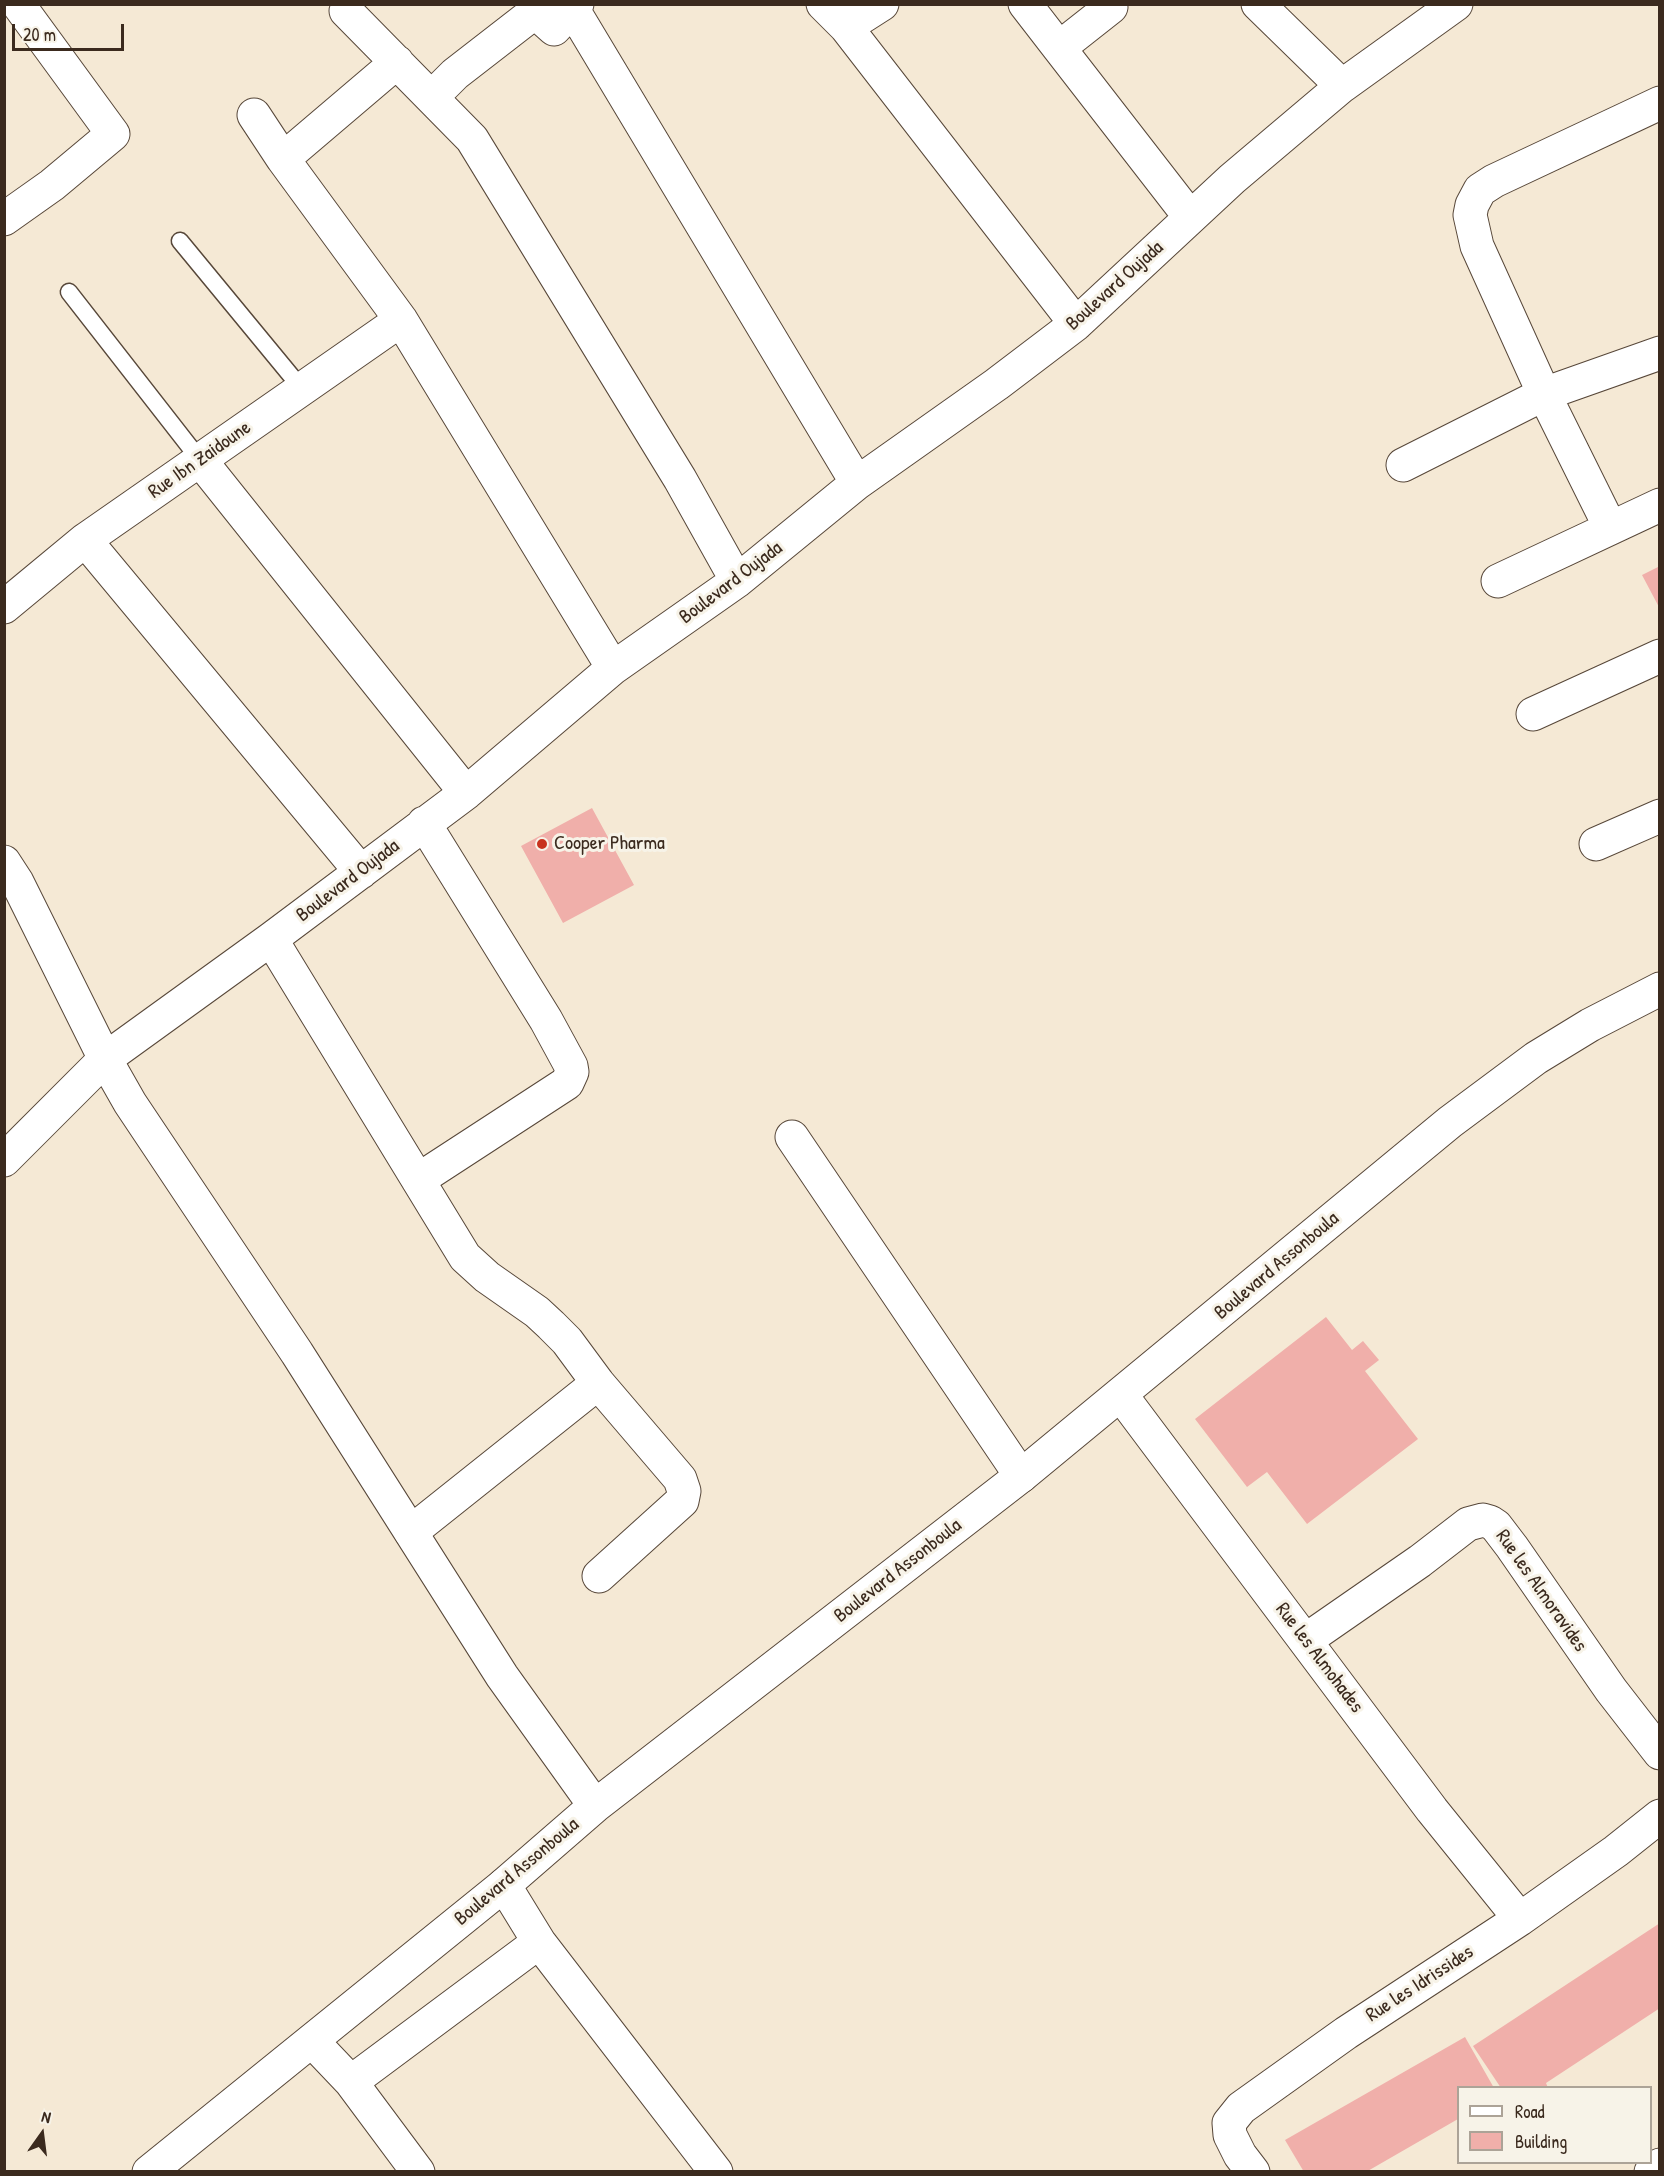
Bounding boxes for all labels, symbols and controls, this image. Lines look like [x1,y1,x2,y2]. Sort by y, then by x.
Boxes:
scale bar [15,12,128,50]
text: 20 m [23,22,56,47]
street label: Boulevard Oujada [1061,236,1169,336]
street label: Rue Ibn Zaidoune [144,416,256,504]
street label: Boulevard Oujada [675,536,787,630]
place label: Cooper Pharma [554,832,665,856]
street label: Boulevard Oujada [292,834,404,928]
marker: Cooper Pharma [535,837,549,851]
street label: Boulevard Assonboula [1210,1207,1344,1325]
street label: Boulevard Assonboula [829,1514,967,1628]
street label: Rue les Almoravides [1490,1525,1592,1657]
street label: Rue les Almohades [1270,1598,1368,1718]
street label: Boulevard Assonboula [450,1813,584,1931]
street label: Rue les Idrissides [1362,1940,1478,2028]
legend [1457,2086,1652,2164]
text: Road [1515,2099,1545,2124]
north arrow [12,2104,72,2164]
text: N [40,2105,53,2128]
text: Building [1515,2129,1567,2154]

